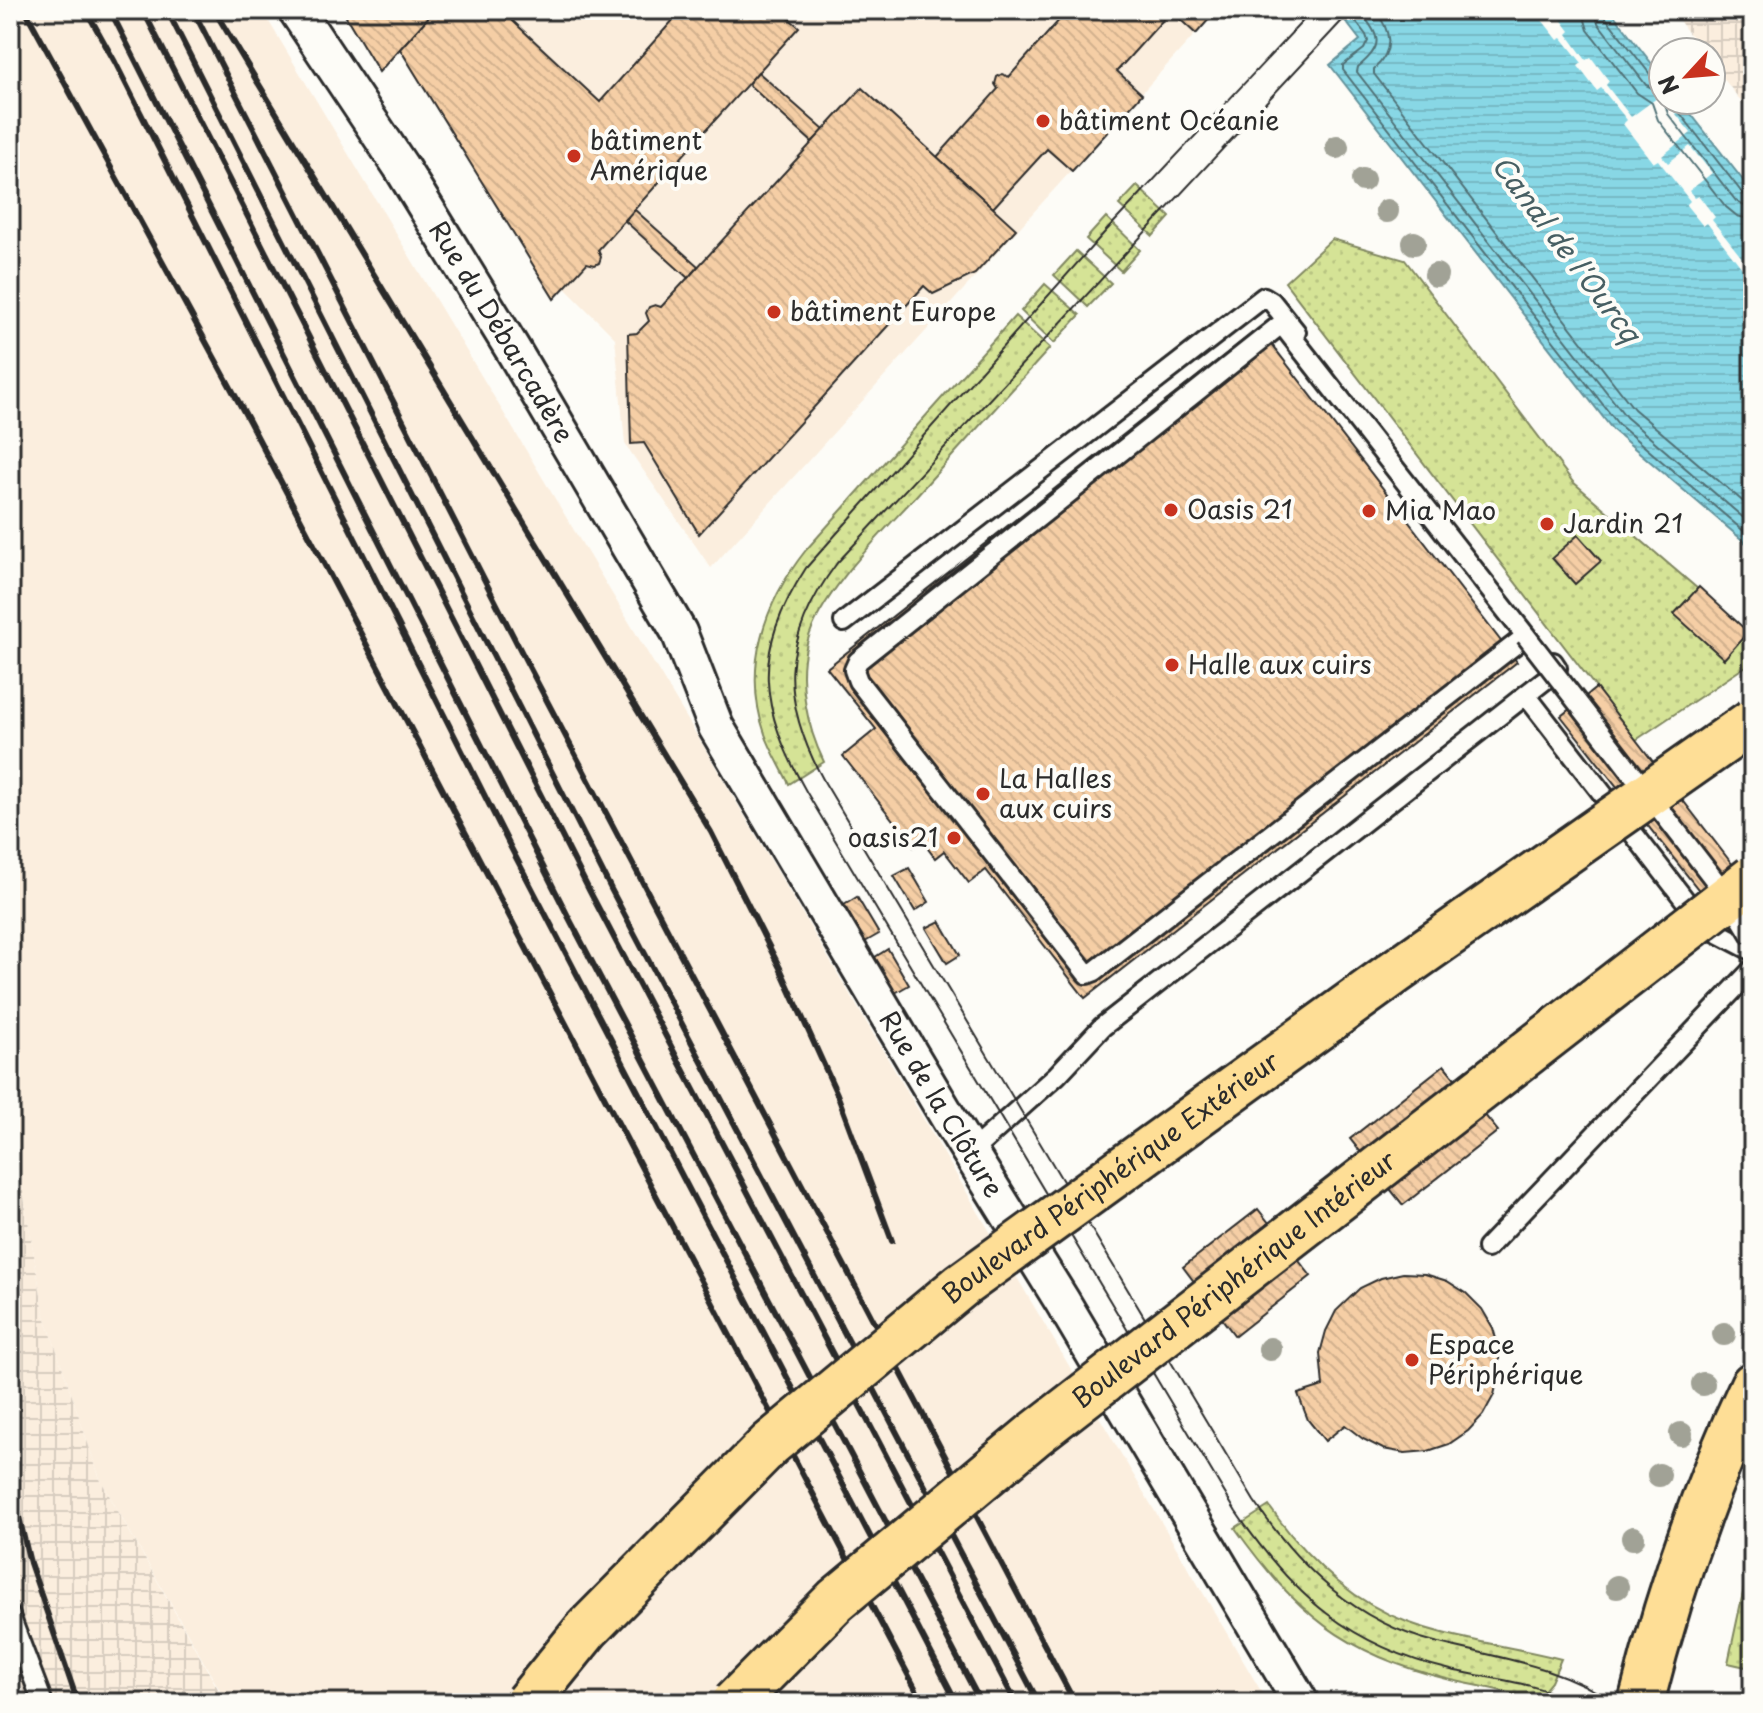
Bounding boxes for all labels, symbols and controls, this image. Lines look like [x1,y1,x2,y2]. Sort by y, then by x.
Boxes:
north arrow [1647,36,1727,116]
text: N [1649,70,1686,100]
place label: bâtiment Océanie [1059,100,1279,139]
marker: bâtiment Océanie [1034,112,1052,130]
place label: bâtiment Amérique [590,120,708,189]
water label: Canal de l'Ourcq [1482,145,1654,353]
marker: bâtiment Amérique [565,147,583,165]
street label: Rue du Débarcadère [420,213,584,450]
place label: bâtiment Europe [790,291,996,330]
marker: bâtiment Europe [765,303,783,321]
place label: Oasis 21 [1187,489,1293,528]
place label: Mia Mao [1385,490,1496,529]
marker: Oasis 21 [1162,501,1180,519]
marker: Mia Mao [1360,502,1378,520]
place label: Jardin 21 [1563,503,1683,542]
marker: Jardin 21 [1538,515,1556,533]
place label: Halle aux cuirs [1188,644,1372,683]
marker: Halle aux cuirs [1163,656,1181,674]
place label: La Halles aux cuirs [999,758,1112,827]
marker: La Halles aux cuirs [974,785,992,803]
place label: oasis21 [848,817,938,856]
marker: oasis21 [945,829,963,847]
street label: Rue de la Clôture [871,1003,1014,1204]
street label: Boulevard Périphérique Extérieur [932,1041,1287,1312]
street label: Boulevard Périphérique Intérieur [1063,1140,1404,1417]
place label: Espace Périphérique [1428,1324,1583,1393]
marker: Espace Périphérique [1403,1351,1421,1369]

